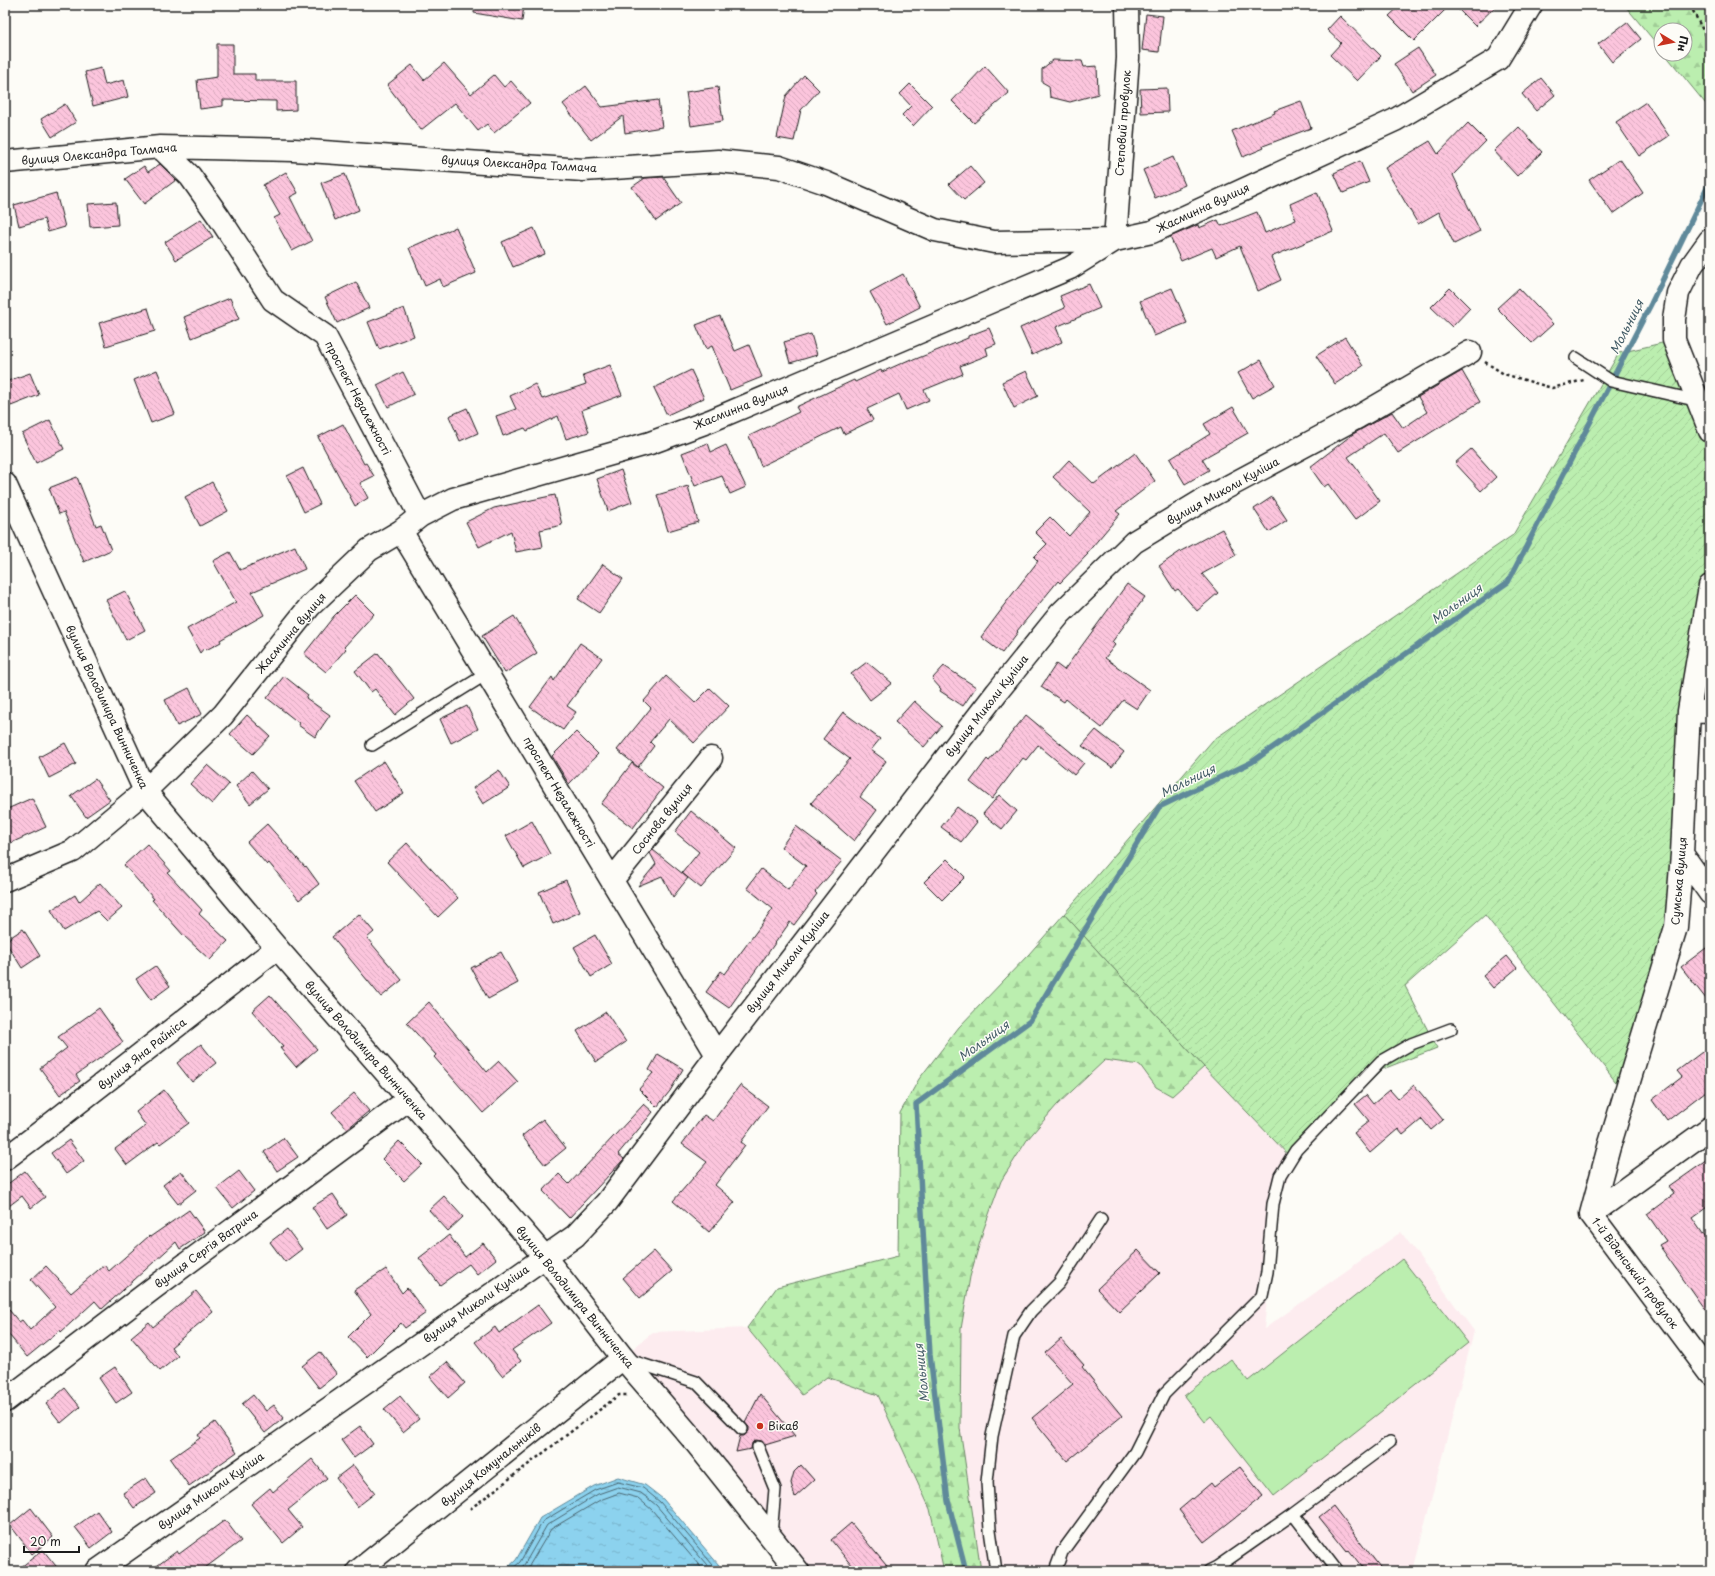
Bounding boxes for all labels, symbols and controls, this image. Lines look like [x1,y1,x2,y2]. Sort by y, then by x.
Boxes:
north arrow [1653,22,1693,62]
text: Пн [1674,34,1693,53]
street label: Степовий провулок [1110,69,1135,176]
street label: вулиця Олександра Толмача [21,138,177,169]
street label: вулиця Олександра Толмача [441,151,597,176]
street label: Жасминна вулиця [1153,178,1252,237]
water label: Мольниця [1605,295,1648,357]
street label: проспект Незалежності [321,338,396,458]
street label: Жасминна вулиця [690,380,791,434]
street label: вулиця Миколи Куліша [1163,452,1282,529]
water label: Мольниця [1427,578,1487,627]
street label: Жасминна вулиця [251,588,330,678]
street label: вулиця Володимира Винниченка [62,622,153,792]
street label: вулиця Миколи Куліша [941,651,1032,761]
street label: проспект Незалежності [519,733,599,851]
water label: Мольниця [1157,758,1219,801]
street label: Соснова вулиця [627,779,696,858]
street label: Сумська вулиця [1666,836,1691,926]
street label: вулиця Миколи Куліша [742,907,833,1017]
street label: вулиця Володимира Винниченка [301,977,432,1123]
street label: вулиця Яна Райніса [94,1014,190,1094]
water label: Мольниця [954,1015,1014,1065]
street label: вулиця Сергія Ватрича [150,1205,261,1292]
street label: 1-й Віденський провулок [1588,1213,1683,1332]
street label: вулиця Володимира Винниченка [512,1222,638,1372]
street label: вулиця Миколи Куліша [419,1260,532,1347]
water label: Мольниця [909,1341,933,1403]
place label: Вікав [768,1417,798,1434]
street label: вулиця Комунальників [437,1419,544,1510]
marker: Вікав [755,1421,765,1431]
street label: вулиця Миколи Куліша [154,1447,267,1534]
scale bar [24,1528,79,1554]
text: 20 m [30,1532,61,1550]

